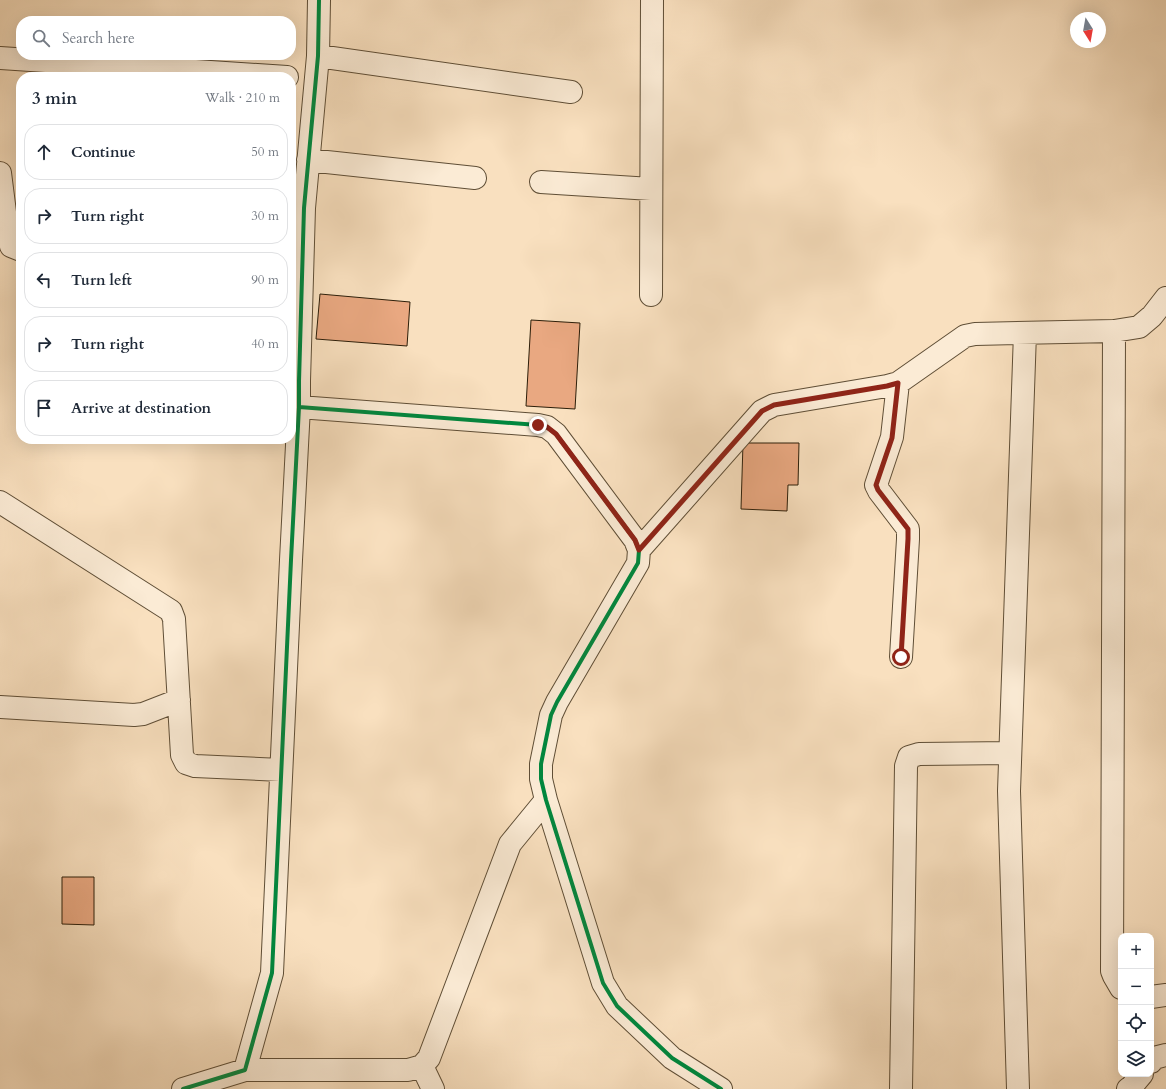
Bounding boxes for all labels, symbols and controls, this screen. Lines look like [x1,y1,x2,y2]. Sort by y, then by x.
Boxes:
north arrow [1070,12,1106,48]
search box [16,16,296,60]
icon: search [30,27,52,49]
text: Search here [62,28,135,48]
text: 3 min [32,87,77,110]
text: Walk · 210 m [205,89,280,107]
icon: ahead [33,141,55,163]
text: Continue [71,142,136,162]
text: 50 m [251,143,279,161]
icon: right [33,205,55,227]
text: Turn right [71,206,144,226]
text: 30 m [251,207,279,225]
icon: left [33,269,55,291]
text: Turn left [71,270,132,290]
text: 90 m [251,271,279,289]
icon: right [33,333,55,355]
text: Turn right [71,334,144,354]
text: 40 m [251,335,279,353]
icon: arrive [33,397,55,419]
text: Arrive at destination [71,398,211,418]
route end [529,416,547,434]
route start [892,648,910,666]
map controls [1118,933,1154,1077]
button: + [1118,933,1154,969]
button: − [1118,969,1154,1005]
button: locate [1118,1005,1154,1041]
button: layers [1118,1041,1154,1077]

